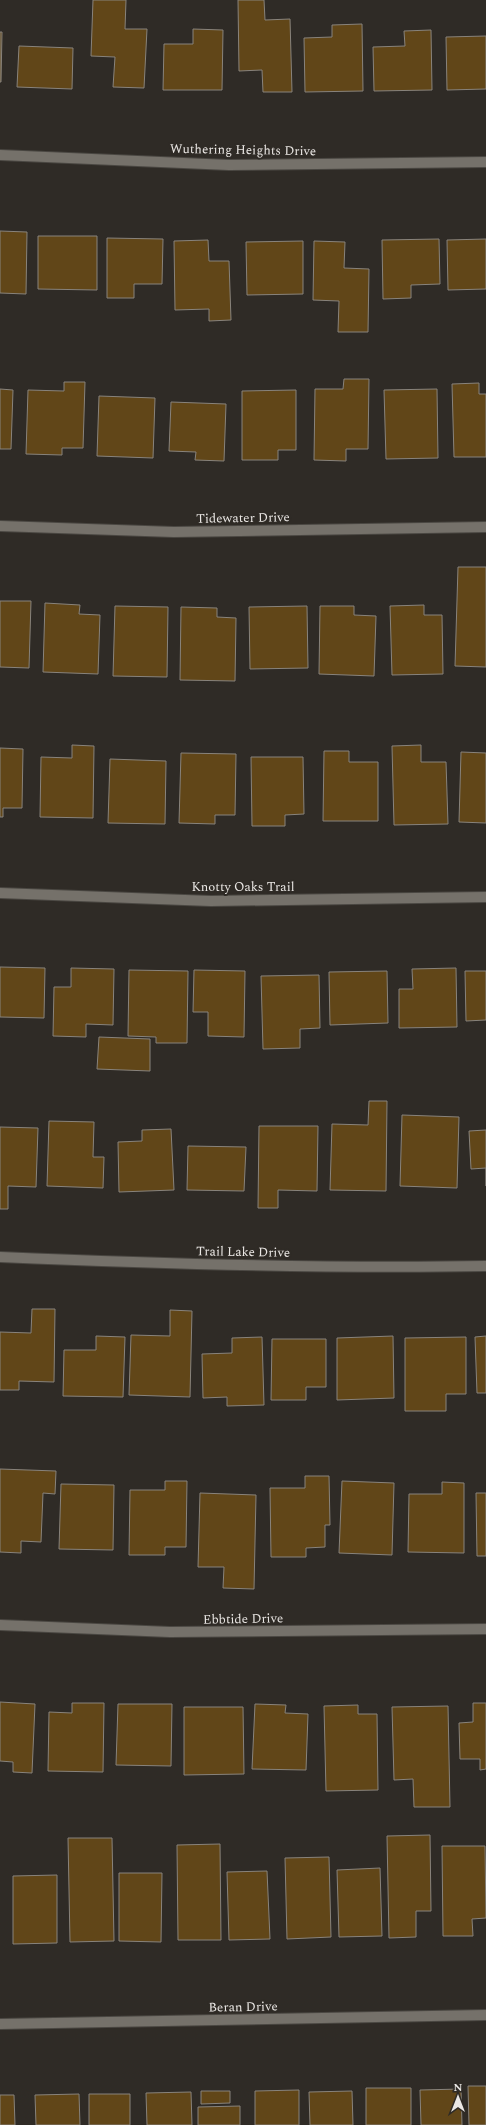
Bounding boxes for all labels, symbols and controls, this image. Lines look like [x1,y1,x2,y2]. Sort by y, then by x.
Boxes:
street label: Wuthering Heights Drive [170,139,316,161]
street label: Tidewater Drive [196,507,290,529]
street label: Knotty Oaks Trail [191,877,295,897]
street label: Trail Lake Drive [196,1241,290,1263]
street label: Ebbtide Drive [203,1608,283,1630]
street label: Beran Drive [208,1996,278,2018]
north arrow [438,2077,478,2117]
text: N [454,2079,463,2096]

